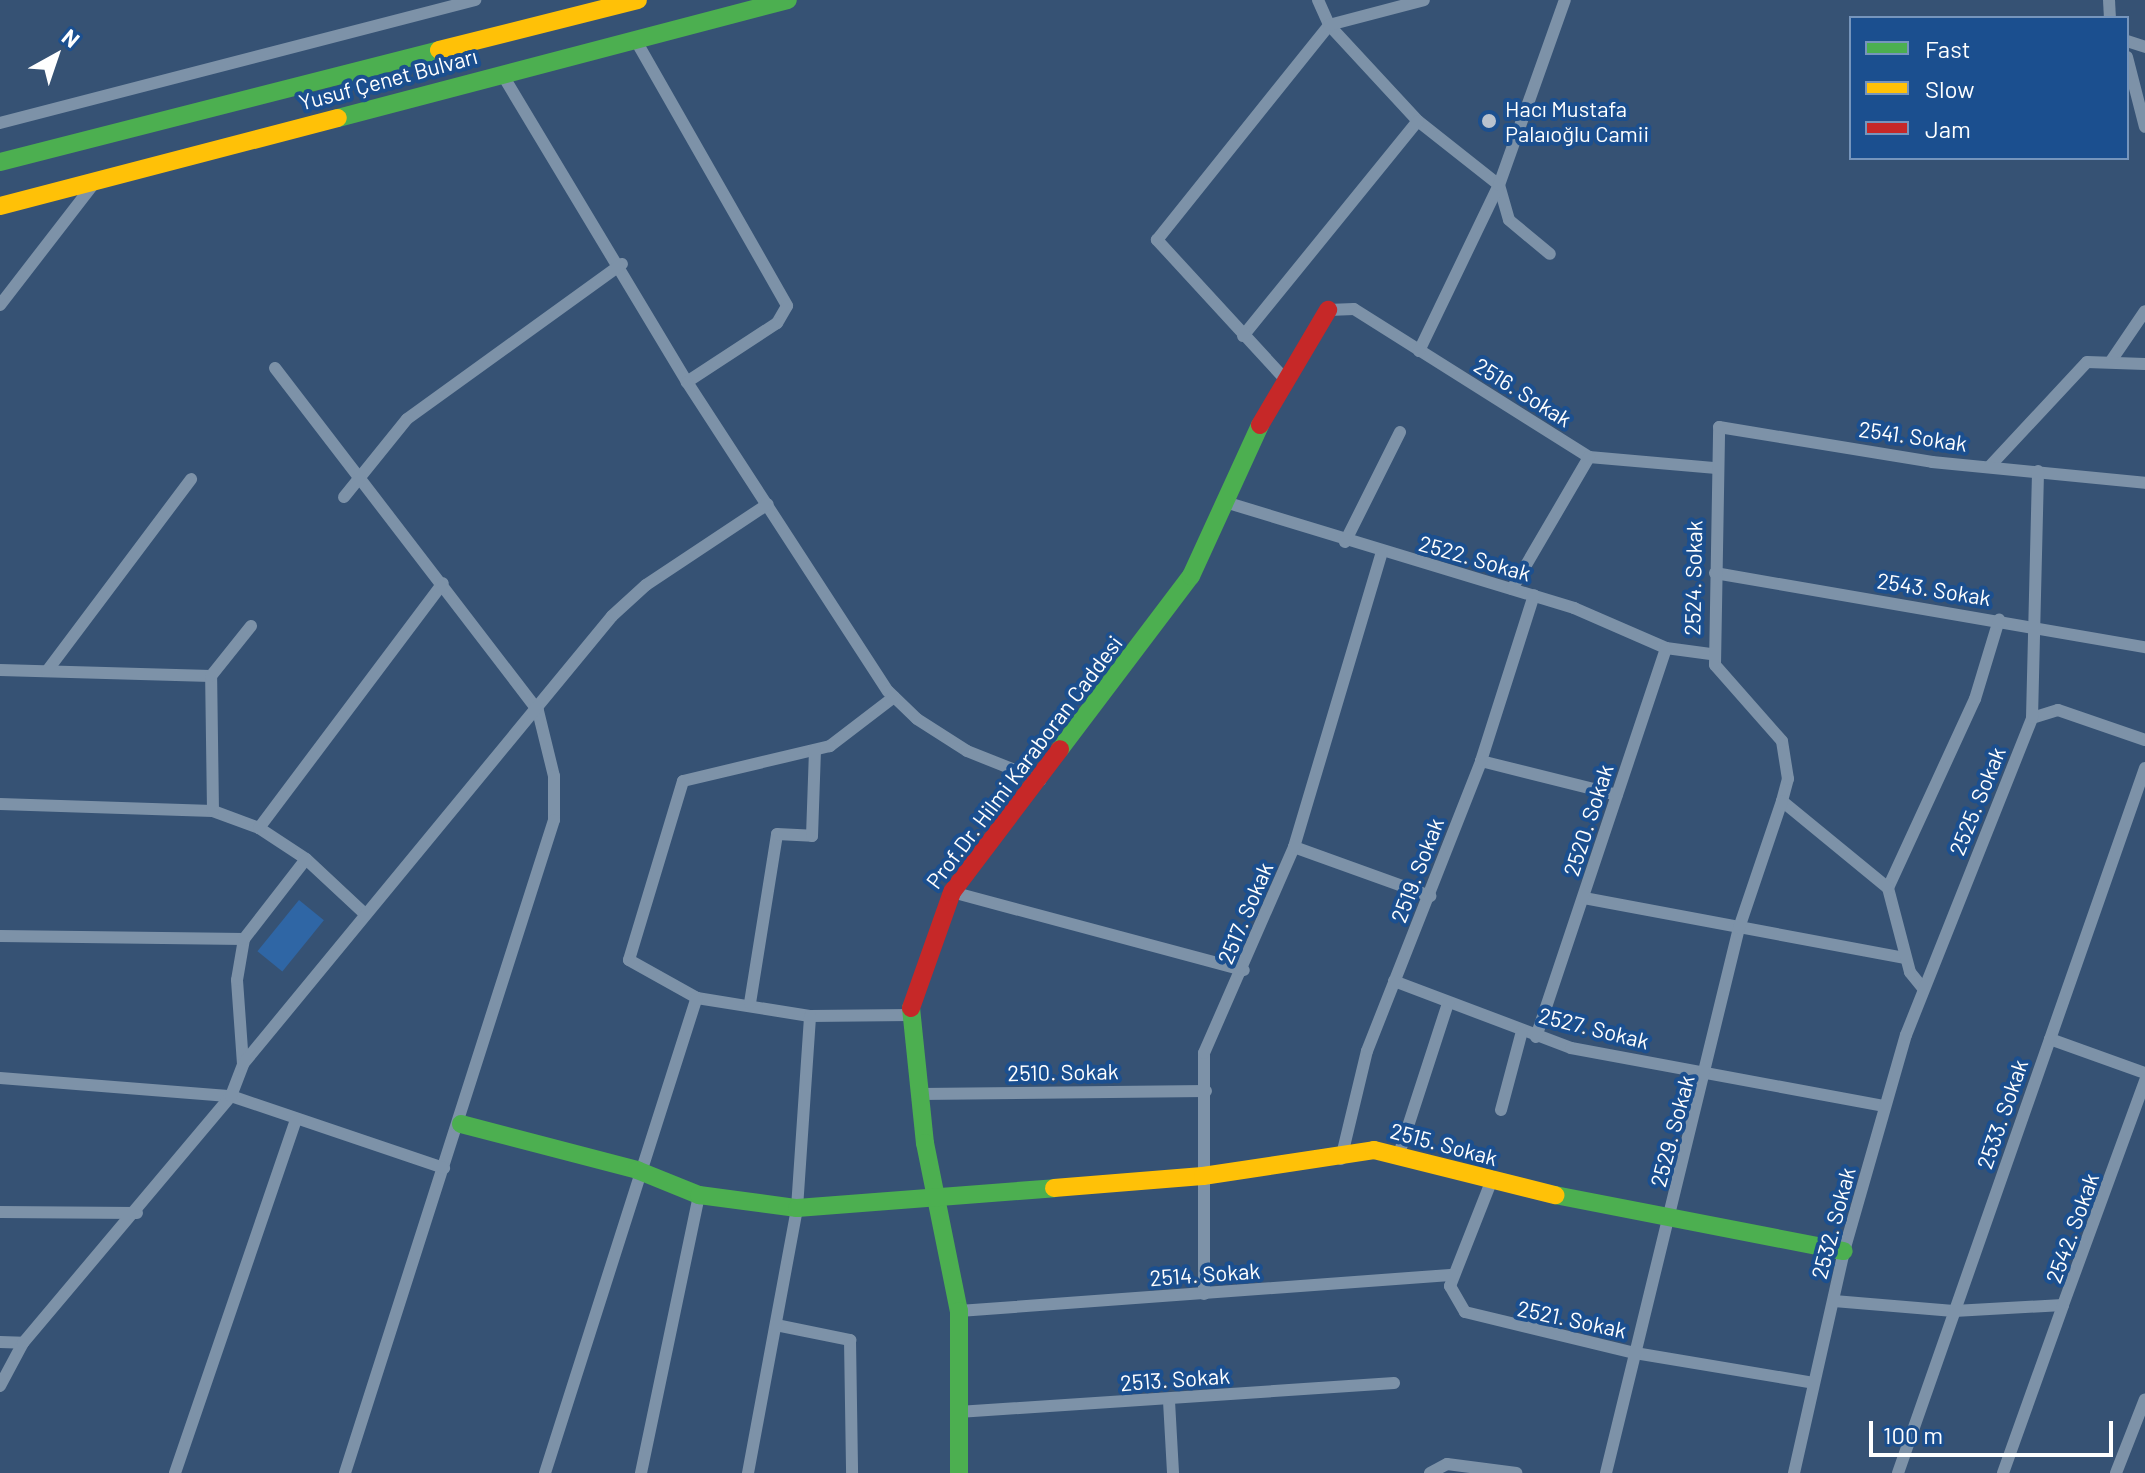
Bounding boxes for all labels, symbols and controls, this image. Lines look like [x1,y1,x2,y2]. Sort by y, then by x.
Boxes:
north arrow [16,16,96,96]
legend [1849,16,2129,160]
text: N [57,23,85,52]
text: Fast [1925,34,1970,63]
street label: Yusuf Çenet Bulvarı [296,43,480,115]
text: Slow [1925,74,1974,103]
place label: Hacı Mustafa Palaıoğlu Camii [1505,95,1649,146]
marker: Hacı Mustafa Palaıoğlu Camii [1480,112,1498,130]
text: Jam [1925,114,1971,143]
street label: 2516. Sokak [1469,352,1577,432]
street label: 2541. Sokak [1857,415,1969,457]
street label: 2524. Sokak [1679,520,1707,636]
street label: 2522. Sokak [1416,529,1534,587]
street label: 2543. Sokak [1875,567,1993,611]
street label: Prof.Dr. Hilmi Karaboran Caddesi [920,630,1128,894]
street label: 2525. Sokak [1943,743,2011,859]
street label: 2520. Sokak [1558,761,1618,879]
street label: 2519. Sokak [1385,814,1449,926]
street label: 2517. Sokak [1212,858,1278,968]
street label: 2527. Sokak [1536,1002,1652,1054]
street label: 2533. Sokak [1971,1056,2033,1172]
street label: 2510. Sokak [1007,1058,1119,1086]
street label: 2529. Sokak [1644,1072,1700,1190]
street label: 2515. Sokak [1387,1117,1501,1171]
street label: 2532. Sokak [1805,1164,1861,1282]
street label: 2542. Sokak [2040,1169,2104,1287]
street label: 2514. Sokak [1149,1257,1261,1291]
street label: 2521. Sokak [1515,1295,1629,1343]
street label: 2513. Sokak [1119,1362,1231,1396]
scale bar [1873,1405,2117,1455]
text: 100 m [1883,1420,1943,1449]

